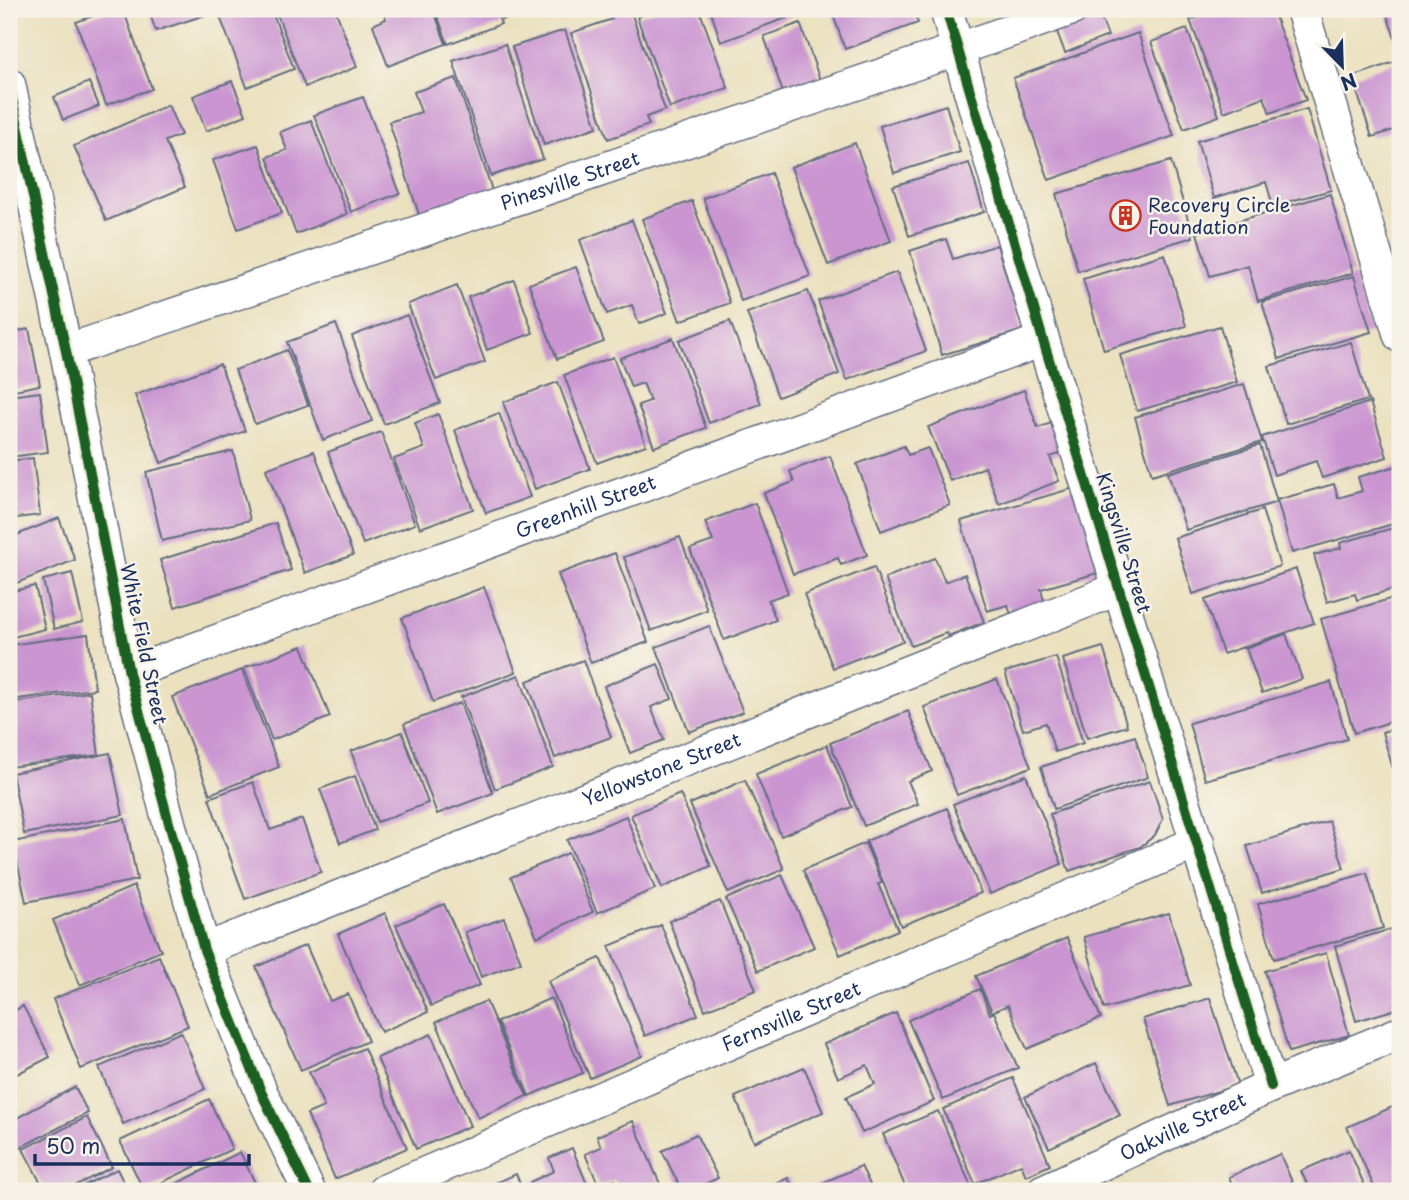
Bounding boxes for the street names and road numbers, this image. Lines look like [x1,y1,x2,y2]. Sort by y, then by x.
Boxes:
street label: Pinesville Street [497,143,643,216]
street label: Greenhill Street [511,467,660,544]
street label: Kingsville Street [1090,469,1160,617]
street label: White Field Street [114,561,176,727]
street label: Yellowstone Street [578,724,745,812]
street label: Fernsville Street [717,973,865,1058]
street label: Oakville Street [1115,1084,1250,1167]

